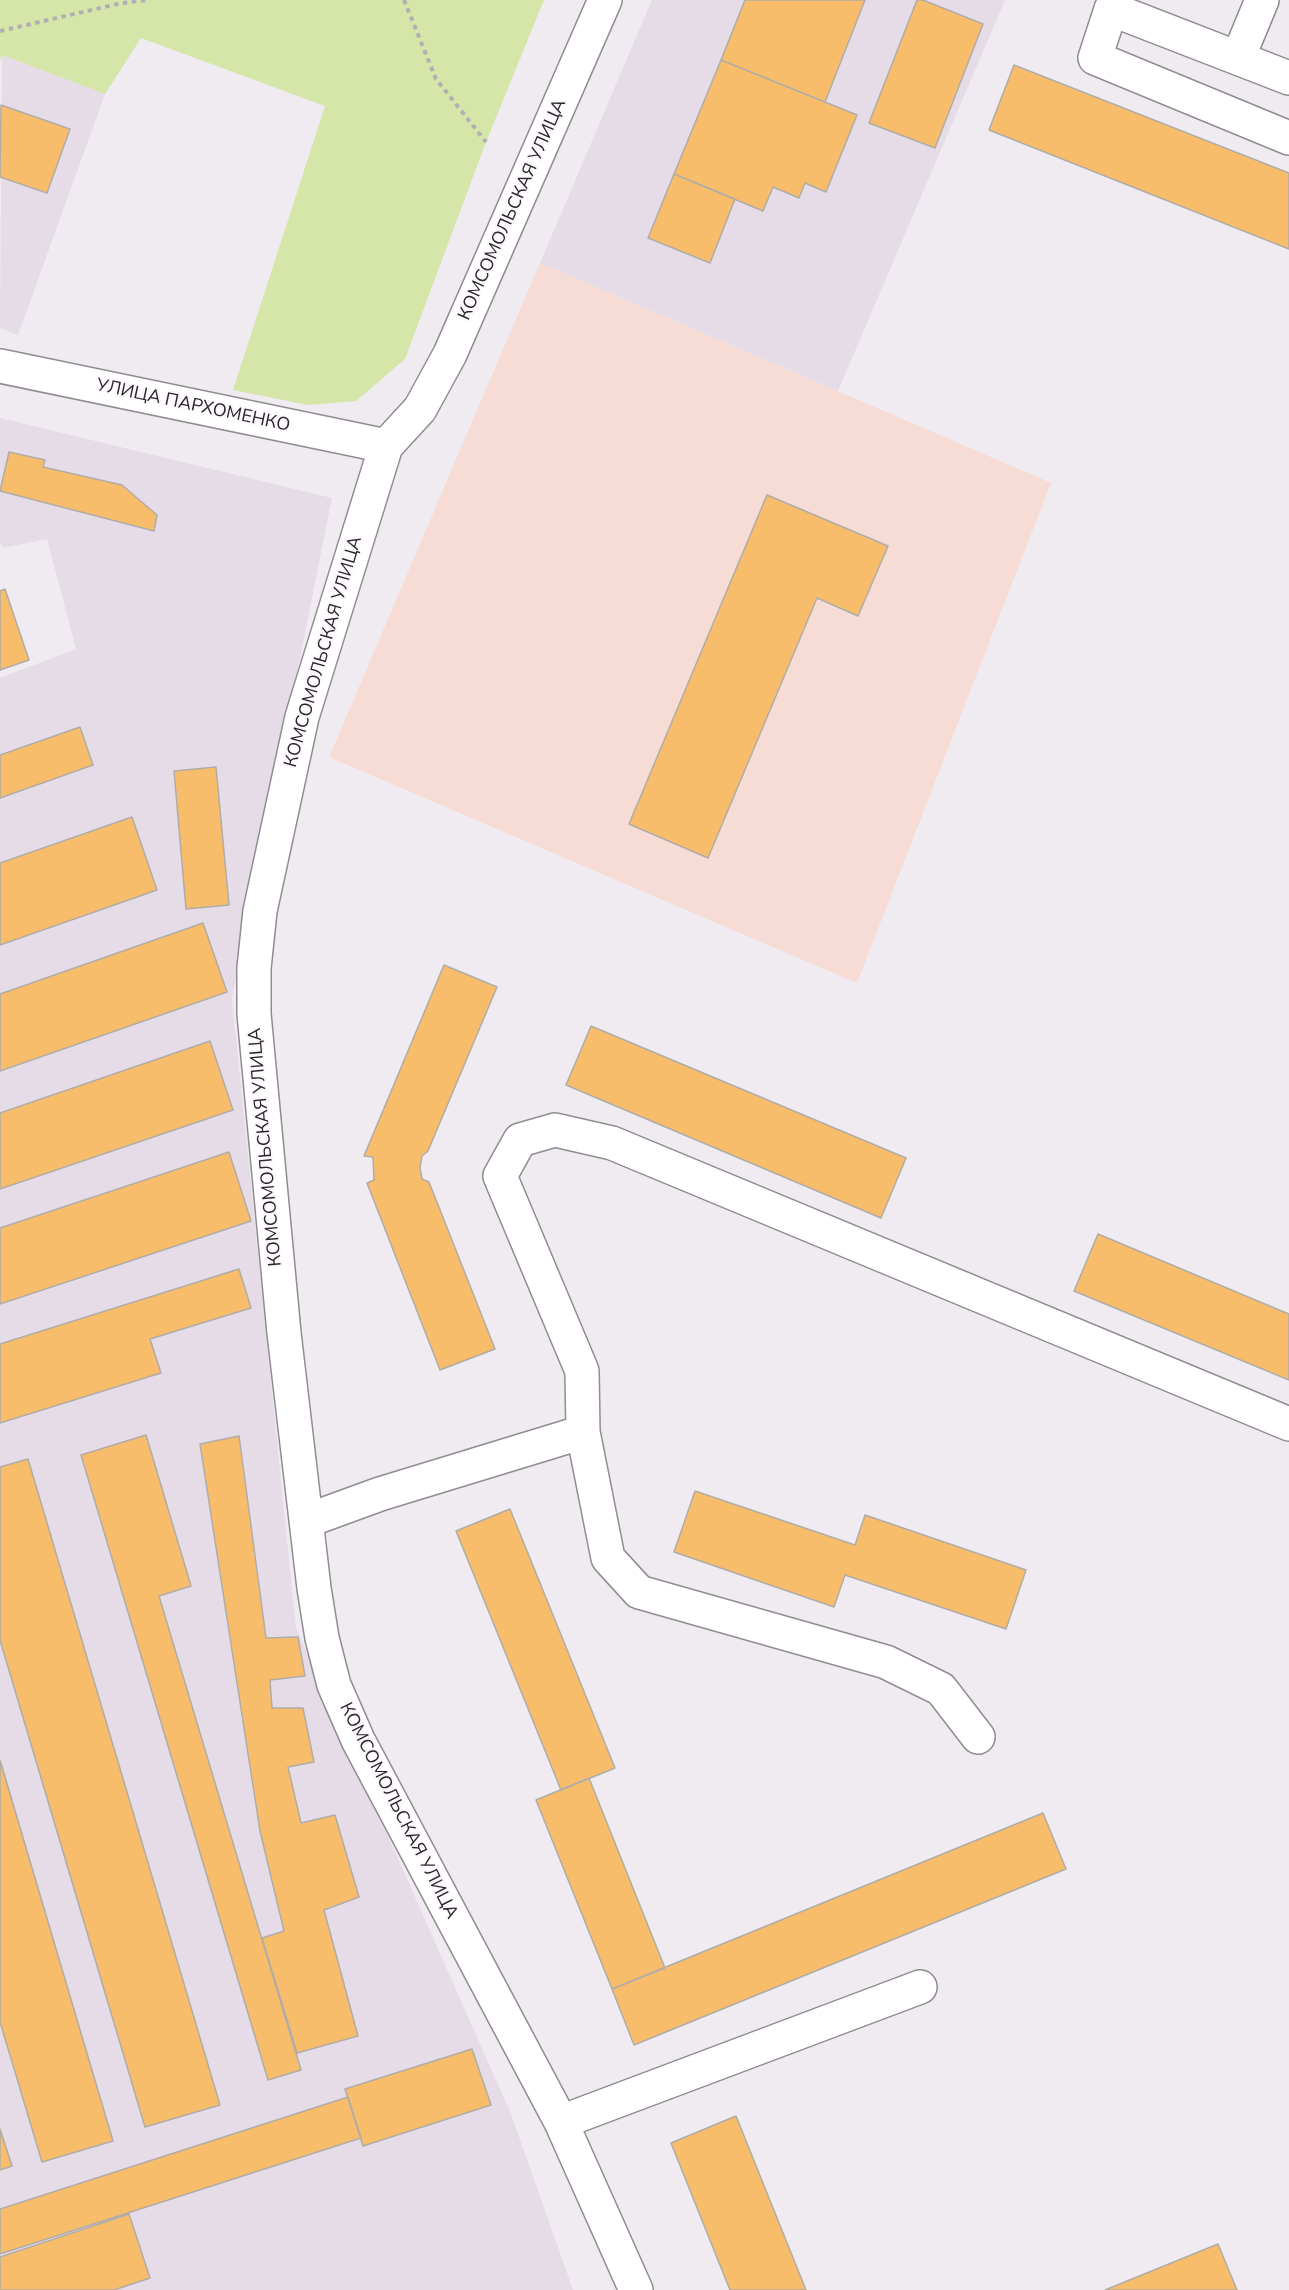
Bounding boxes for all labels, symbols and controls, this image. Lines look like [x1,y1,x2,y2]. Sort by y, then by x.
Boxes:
street label: КОМСОМОЛЬСКАЯ УЛИЦА [454,96,572,324]
street label: УЛИЦА ПАРХОМЕНКО [94,375,292,437]
street label: КОМСОМОЛЬСКАЯ УЛИЦА [281,534,367,770]
street label: КОМСОМОЛЬСКАЯ УЛИЦА [245,1027,287,1267]
street label: КОМСОМОЛЬСКАЯ УЛИЦА [334,1699,462,1923]

